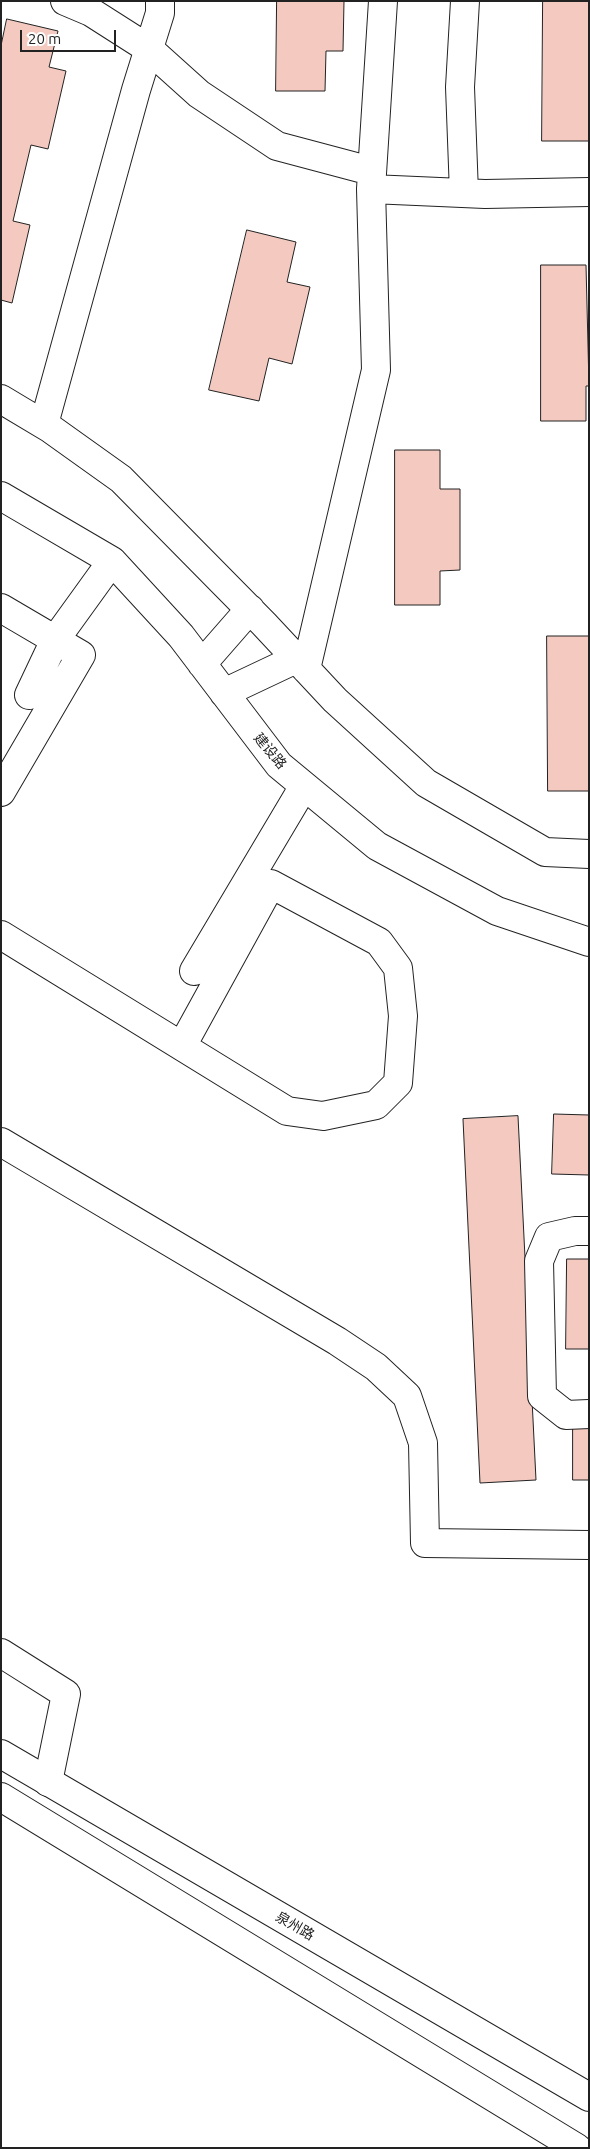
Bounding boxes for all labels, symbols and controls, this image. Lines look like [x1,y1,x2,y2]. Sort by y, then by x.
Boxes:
scale bar [22,20,119,52]
text: 20 m [28,30,61,47]
street label: 建设路 [250,730,290,772]
street label: 泉州路 [273,1908,317,1944]

